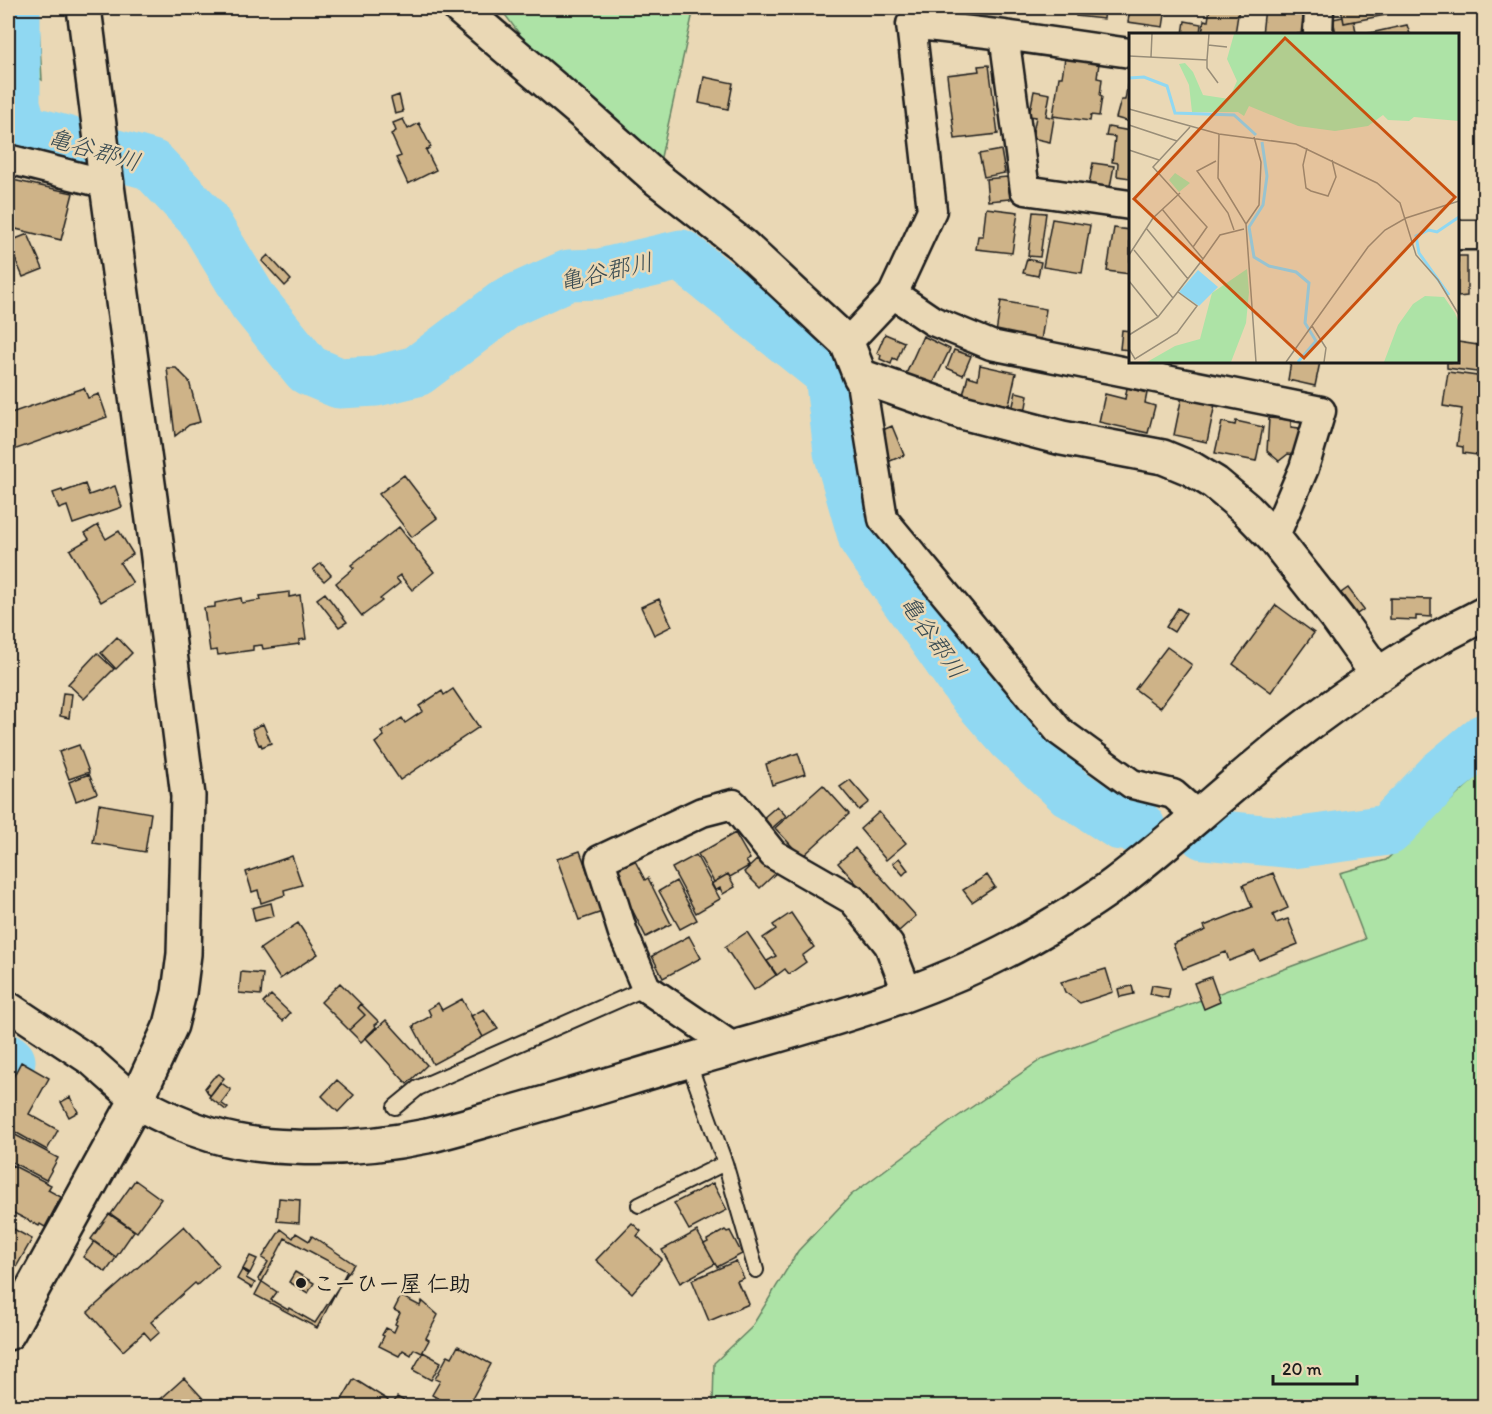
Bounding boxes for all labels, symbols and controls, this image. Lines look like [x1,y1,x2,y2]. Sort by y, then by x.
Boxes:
inset map [1129,33,1459,363]
water label: 亀谷郡川 [44,122,144,177]
water label: 亀谷郡川 [556,247,656,296]
water label: 亀谷郡川 [894,589,973,684]
place label: こーひー屋 仁助 [313,1270,471,1297]
marker: こーひー屋 仁助 [294,1276,308,1290]
scale bar [1273,1348,1357,1386]
text: 20 m [1282,1358,1322,1380]

